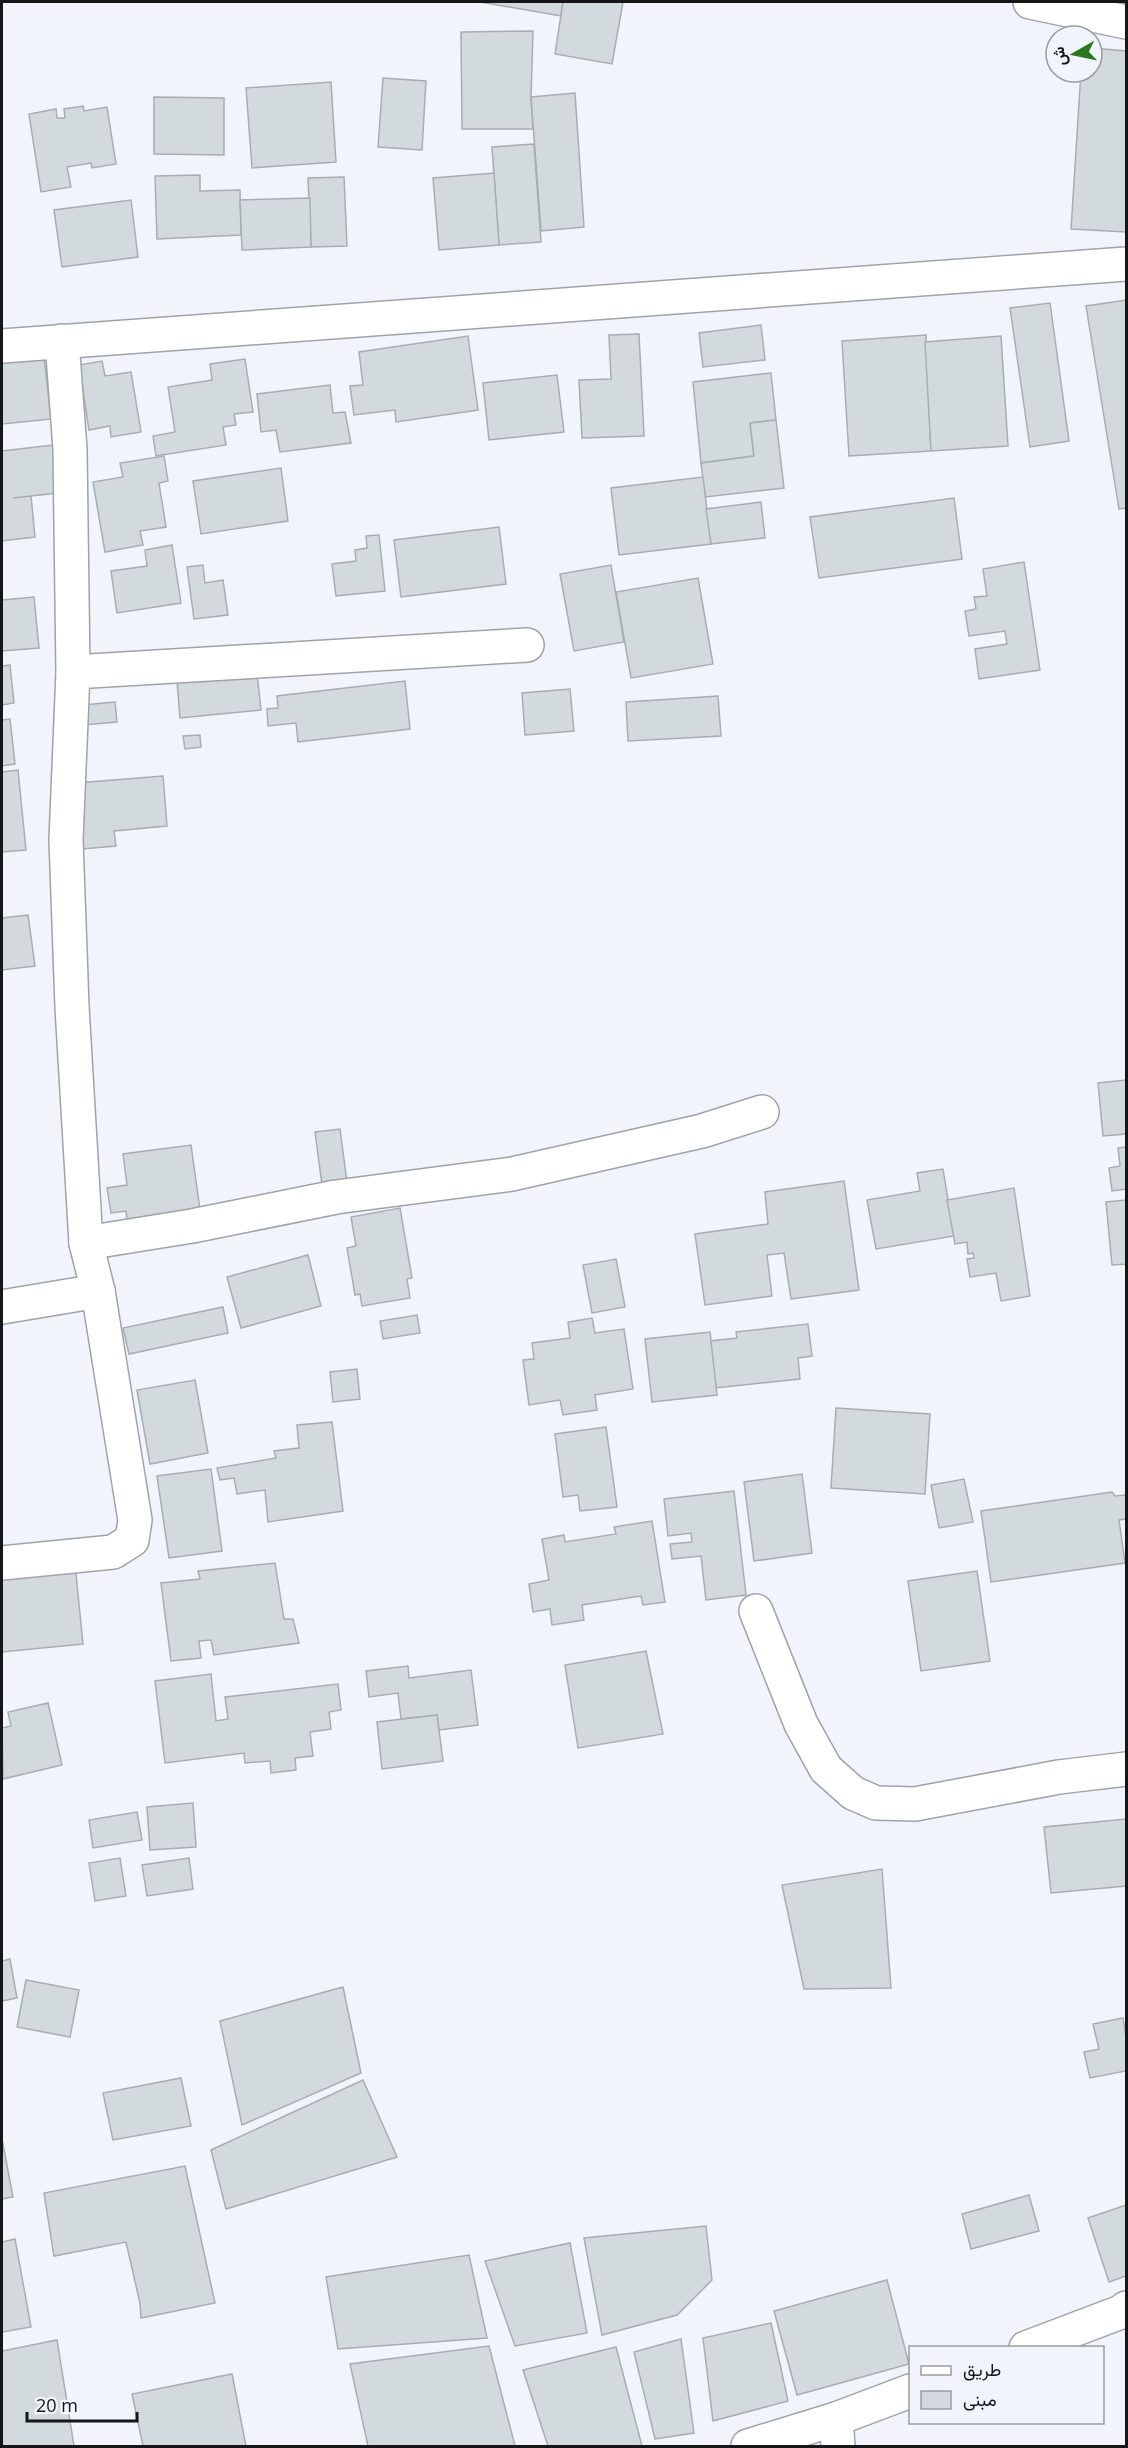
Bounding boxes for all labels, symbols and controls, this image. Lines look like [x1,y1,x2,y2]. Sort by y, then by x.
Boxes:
north arrow [1044,24,1104,84]
text: ش [1047,45,1072,68]
legend [909,2346,1104,2424]
text: طريق [963,2357,1001,2381]
scale bar [27,2385,136,2423]
text: مبنى [963,2387,997,2411]
text: 20 m [36,2393,78,2417]

